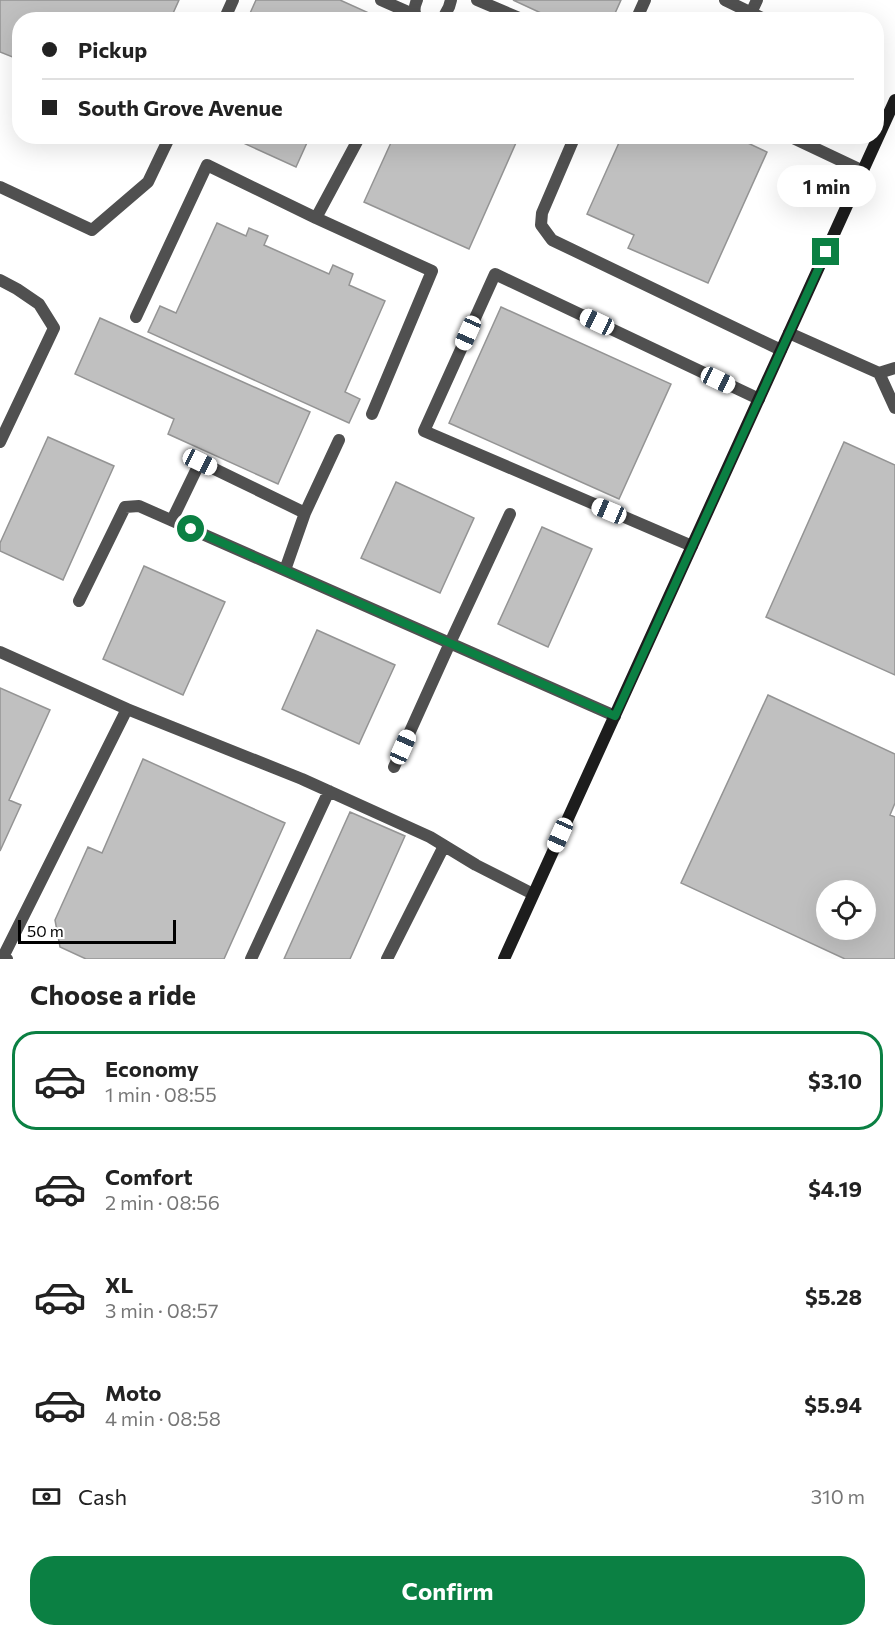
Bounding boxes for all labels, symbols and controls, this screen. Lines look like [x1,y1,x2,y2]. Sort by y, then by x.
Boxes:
text: Pickup [78,36,147,63]
text: South Grove Avenue [78,94,283,121]
callout: 1 min [776,165,876,207]
text: 1 min [803,174,850,198]
route end [812,238,839,265]
car [577,306,617,338]
car [452,313,484,353]
car [698,364,738,396]
car [180,446,220,478]
car [589,496,629,526]
route start [177,515,204,542]
car [387,727,419,767]
car [544,815,576,855]
map controls [816,880,876,940]
button: locate [816,880,876,940]
scale bar [18,917,176,944]
text: 50 m [27,921,64,940]
text: Choose a ride [30,978,196,1011]
icon: car [33,1054,87,1108]
text: Economy [105,1055,199,1082]
text: $3.10 [808,1067,862,1094]
text: 1 min · 08:55 [105,1082,217,1106]
icon: car [33,1162,87,1216]
text: Comfort [105,1163,193,1190]
text: $4.19 [808,1175,862,1202]
text: 2 min · 08:56 [105,1190,220,1214]
icon: car [33,1270,87,1324]
text: XL [105,1271,133,1298]
text: $5.28 [805,1283,862,1310]
text: 3 min · 08:57 [105,1298,219,1322]
icon: car [33,1378,87,1432]
text: Moto [105,1379,161,1406]
text: $5.94 [804,1391,862,1418]
text: 4 min · 08:58 [105,1406,221,1430]
icon: cash [30,1480,63,1513]
text: Cash [78,1483,127,1510]
text: 310 m [811,1484,865,1508]
button: Confirm [30,1556,865,1625]

